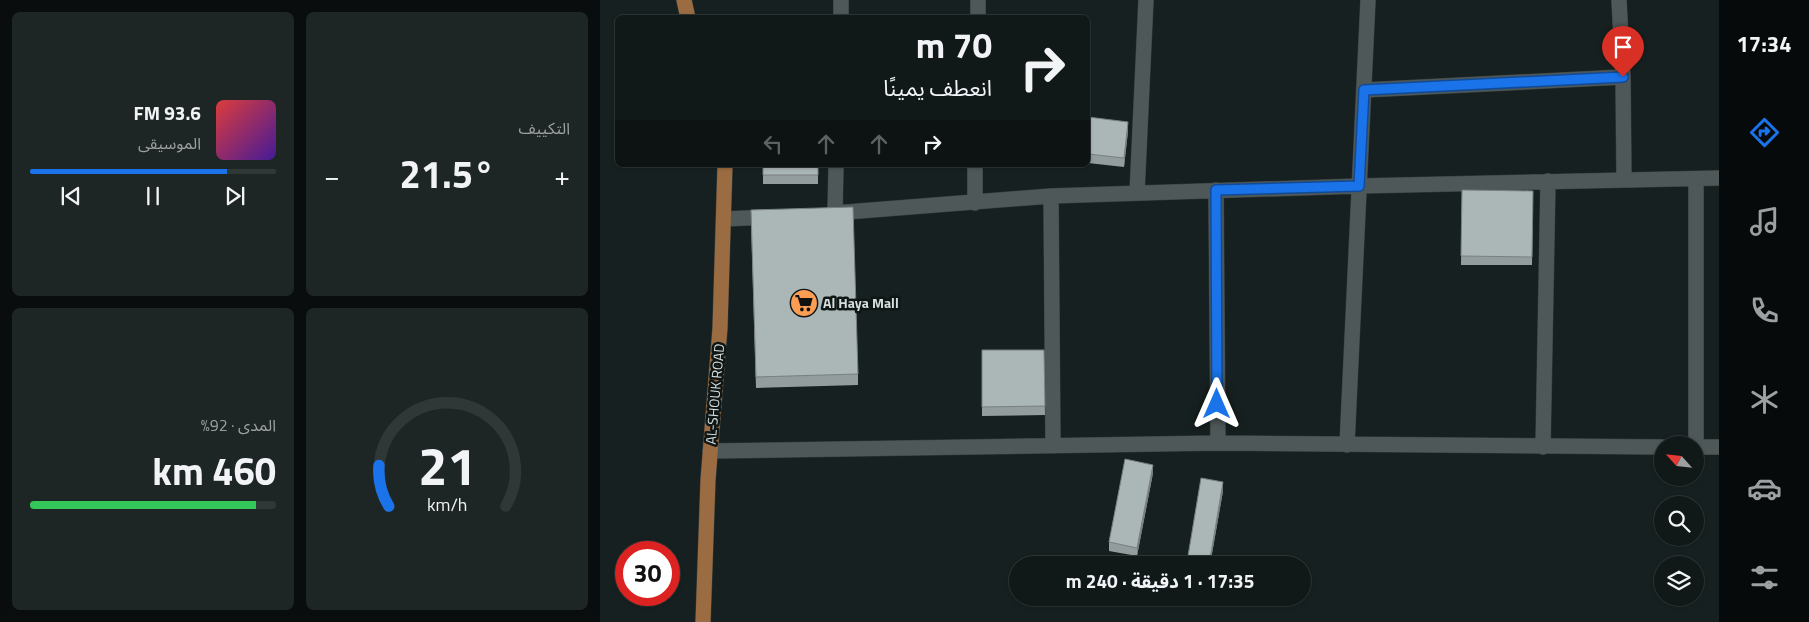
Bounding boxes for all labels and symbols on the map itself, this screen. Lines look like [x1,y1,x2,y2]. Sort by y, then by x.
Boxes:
pin [1602,26,1644,77]
supermarket icon: Al Haya Mall [789,288,819,318]
place label: Al Haya Mall [823,292,899,313]
street label: AL-SHOUK ROAD [700,343,729,445]
position arrow [1190,377,1242,429]
north arrow [1654,436,1704,486]
speed limit sign: 30 [615,541,680,606]

